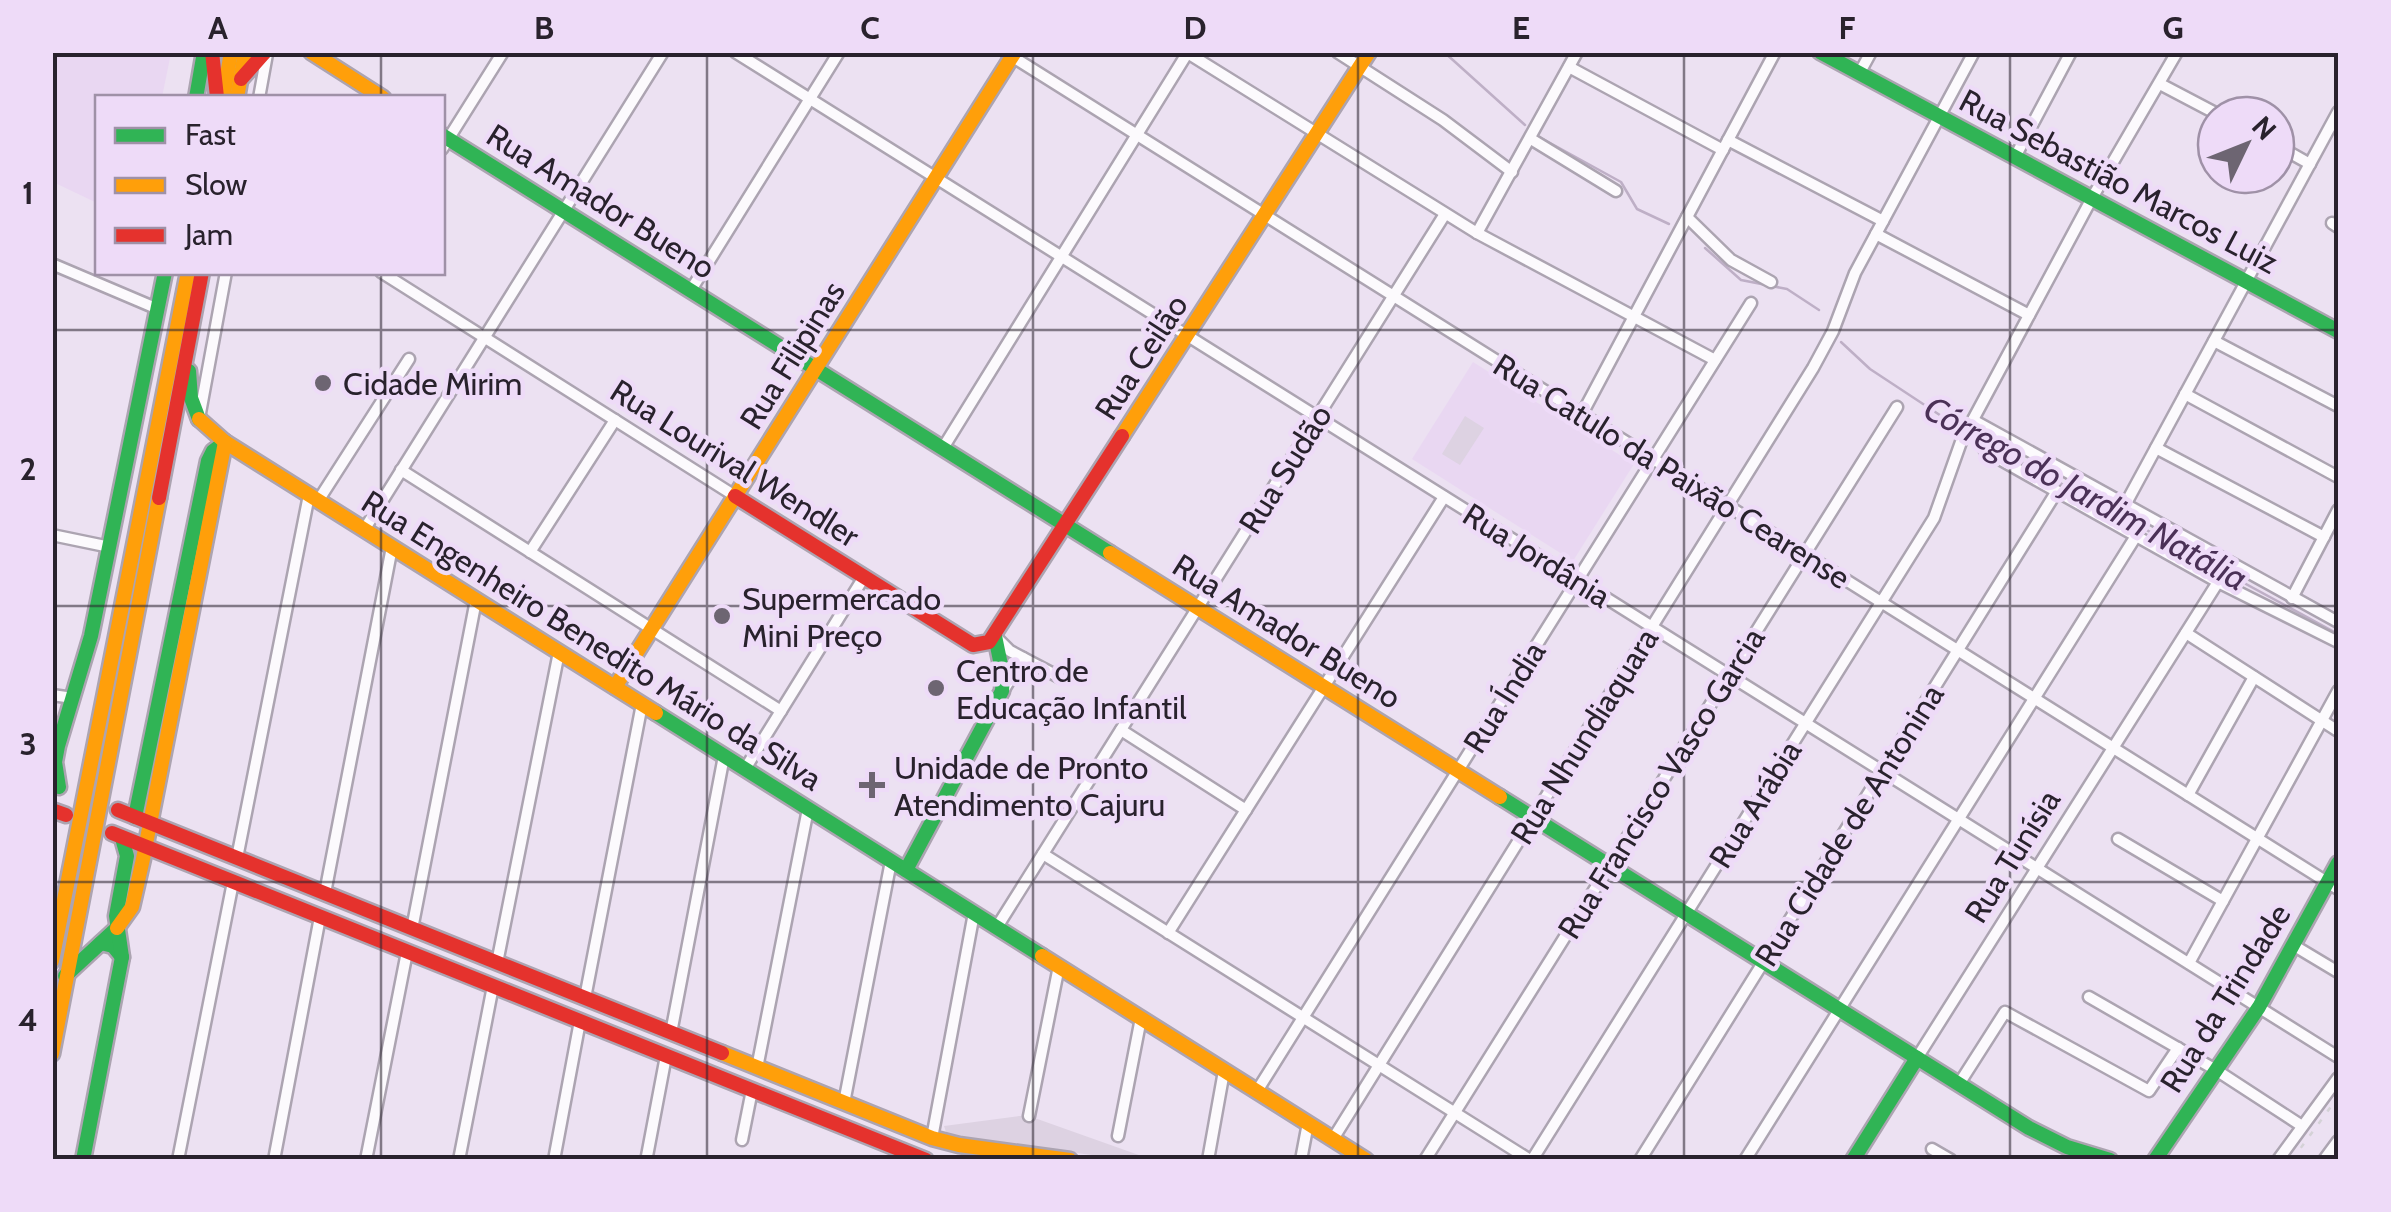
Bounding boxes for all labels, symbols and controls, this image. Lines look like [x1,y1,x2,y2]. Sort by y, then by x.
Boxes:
text: A [208,8,228,47]
text: B [534,8,554,47]
text: C [860,8,880,47]
text: D [1183,8,1207,47]
text: E [1512,8,1530,47]
text: F [1839,8,1856,47]
text: G [2162,8,2184,47]
street label: Rua Sebastião Marcos Luiz [1953,80,2285,282]
legend [95,95,445,275]
north arrow [2196,95,2296,195]
text: N [2245,109,2283,147]
street label: Rua Amador Bueno [480,115,722,287]
text: Fast [185,116,236,153]
text: Slow [185,166,248,203]
text: 1 [22,173,34,212]
text: Jam [184,216,233,253]
street label: Rua Filipinas [731,274,853,436]
street label: Rua Ceilão [1086,287,1196,427]
street label: Rua Catulo da Paixão Cearense [1487,345,1857,597]
place label: Cidade Mirim [343,364,522,403]
street label: Rua Lourival Wendler [603,371,867,556]
marker: Cidade Mirim [312,372,334,394]
water label: Córrego do Jardim Natália [1917,386,2255,600]
street label: Rua Sudão [1230,398,1340,540]
text: 2 [20,449,36,488]
street label: Rua Engenheiro Benedito Mário da Silva [355,482,830,799]
street label: Rua Jordânia [1456,494,1618,616]
street label: Rua Amador Bueno [1166,545,1408,717]
place label: Supermercado Mini Preço [742,579,941,655]
marker: Supermercado Mini Preço [711,605,733,627]
street label: Rua Nhundiaquara [1502,620,1666,851]
street label: Rua Francisco Vasco Garcia [1549,620,1773,946]
street label: Rua Índia [1455,634,1554,760]
place label: Centro de Educação Infantil [956,651,1187,727]
street label: Rua Cidade de Antonina [1746,676,1952,973]
marker: Centro de Educação Infantil [925,677,947,699]
text: 3 [19,724,37,763]
street label: Rua Arábia [1701,732,1810,875]
place label: Unidade de Pronto Atendimento Cajuru [894,748,1165,824]
marker: Unidade de Pronto Atendimento Cajuru [859,772,885,798]
street label: Rua Tunísia [1956,782,2068,930]
street label: Rua da Trindade [2152,897,2298,1099]
text: 4 [18,1000,38,1039]

